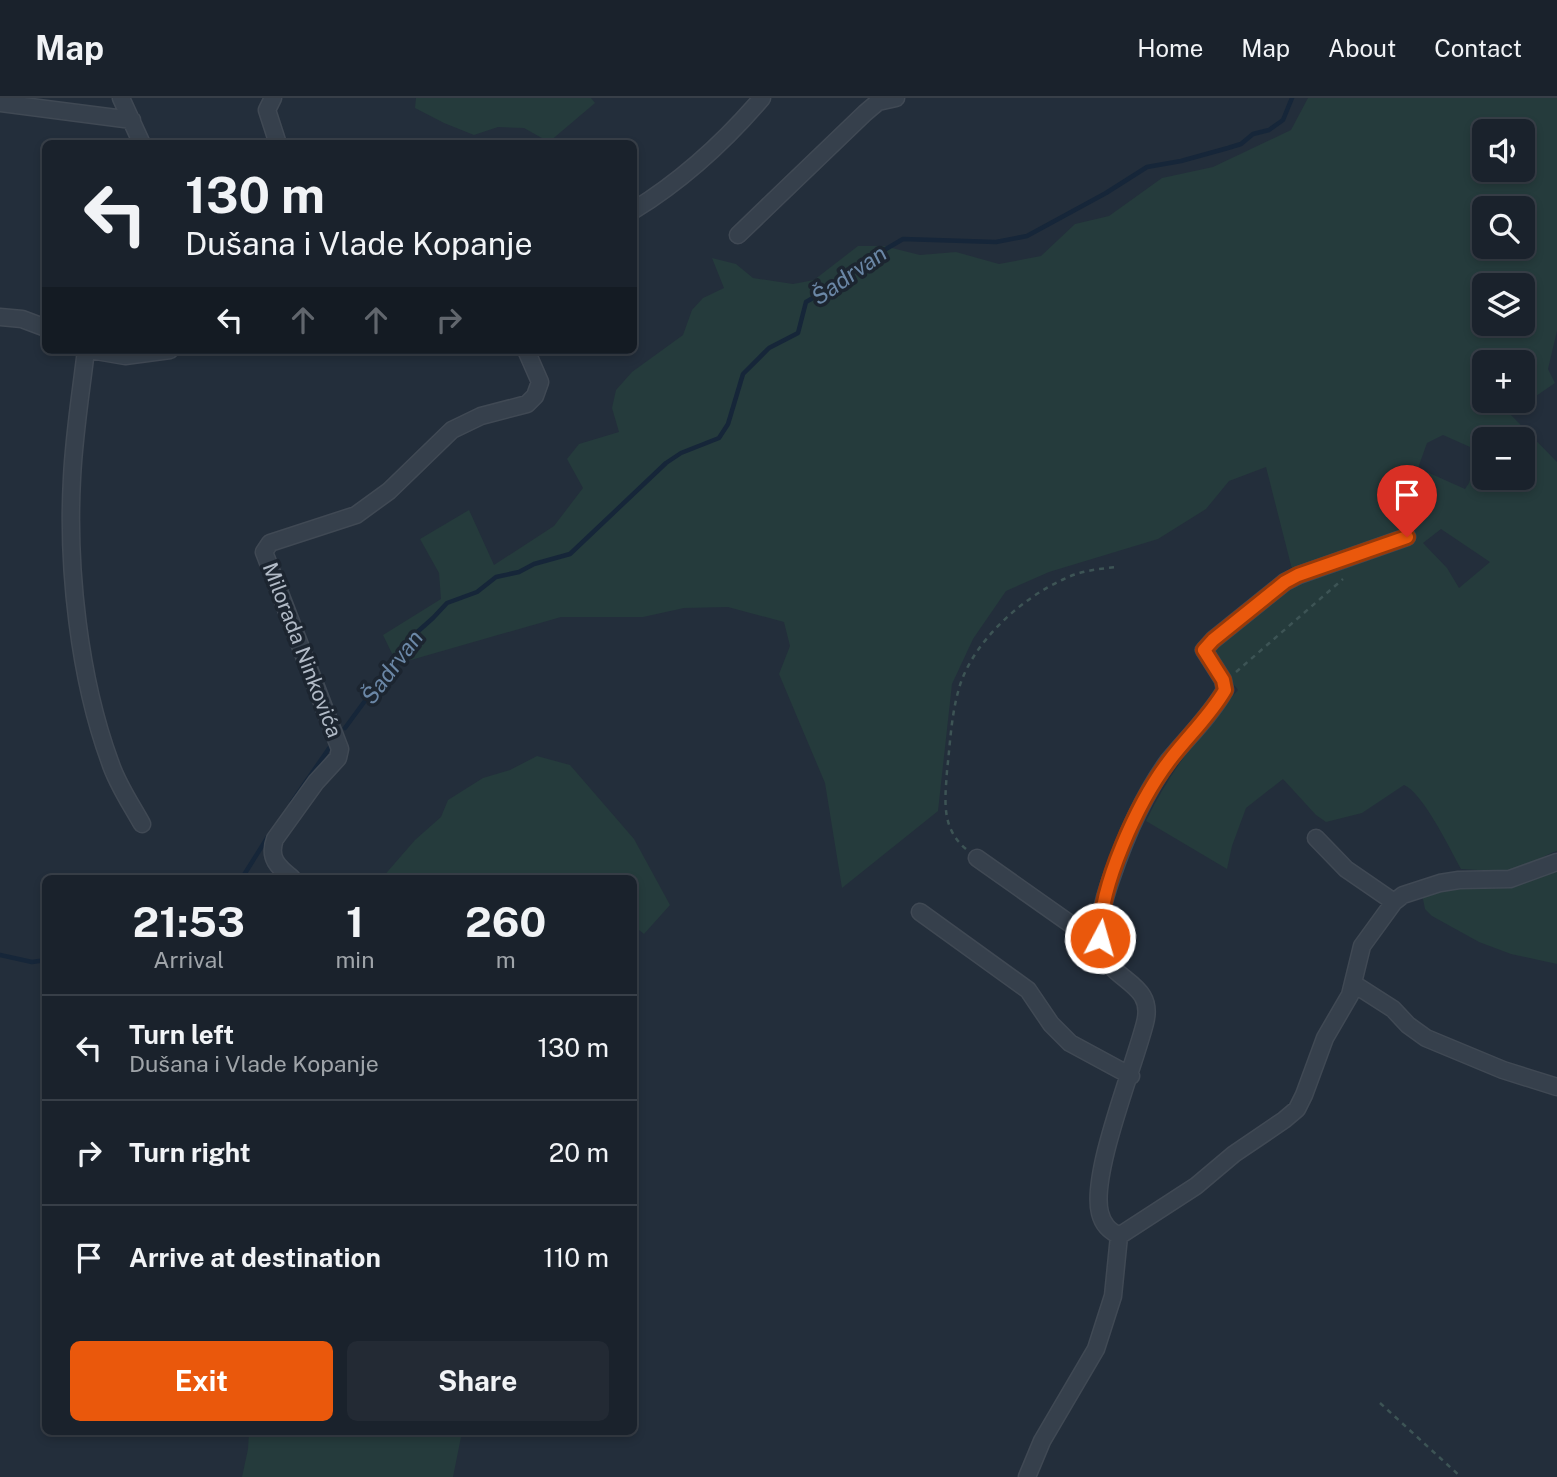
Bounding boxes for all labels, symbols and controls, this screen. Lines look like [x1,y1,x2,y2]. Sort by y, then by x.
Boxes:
text: Map [35,29,104,67]
text: Home [1137,34,1203,62]
text: Map [1241,34,1290,62]
text: About [1328,34,1396,62]
text: Contact [1434,34,1522,62]
map controls [1472,119,1535,490]
button: sound [1472,119,1535,182]
text: 130 m [185,166,325,224]
icon: left [70,168,161,259]
button: search [1472,196,1535,259]
text: Dušana i Vlade Kopanje [185,225,533,262]
water label: Šadrvan [806,239,891,310]
button: layers [1472,273,1535,336]
icon: left [211,301,249,339]
icon: ahead [284,301,322,339]
icon: ahead [357,301,395,339]
icon: right [430,301,468,339]
button: + [1472,350,1535,413]
button: − [1472,427,1535,490]
pin [1377,465,1437,537]
icon: arrive [1388,476,1426,514]
street label: Milorada Ninkovića [258,559,347,741]
water label: Šadrvan [355,624,428,709]
text: 21:53 [133,897,245,946]
text: 1 [346,897,364,946]
text: 260 [465,897,546,946]
position arrow [1063,901,1137,975]
text: Arrival [153,946,224,973]
text: min [335,946,374,973]
text: m [496,946,516,973]
text: Turn left [129,1019,234,1050]
icon: left [70,1029,108,1067]
text: 130 m [537,1032,609,1063]
text: Dušana i Vlade Kopanje [129,1050,379,1077]
icon: right [70,1134,108,1172]
text: Turn right [129,1137,251,1168]
text: 20 m [549,1137,609,1168]
icon: arrive [70,1239,108,1277]
text: Arrive at destination [129,1242,381,1273]
text: 110 m [543,1242,609,1273]
button: Exit [70,1341,333,1421]
button: Share [347,1341,609,1421]

